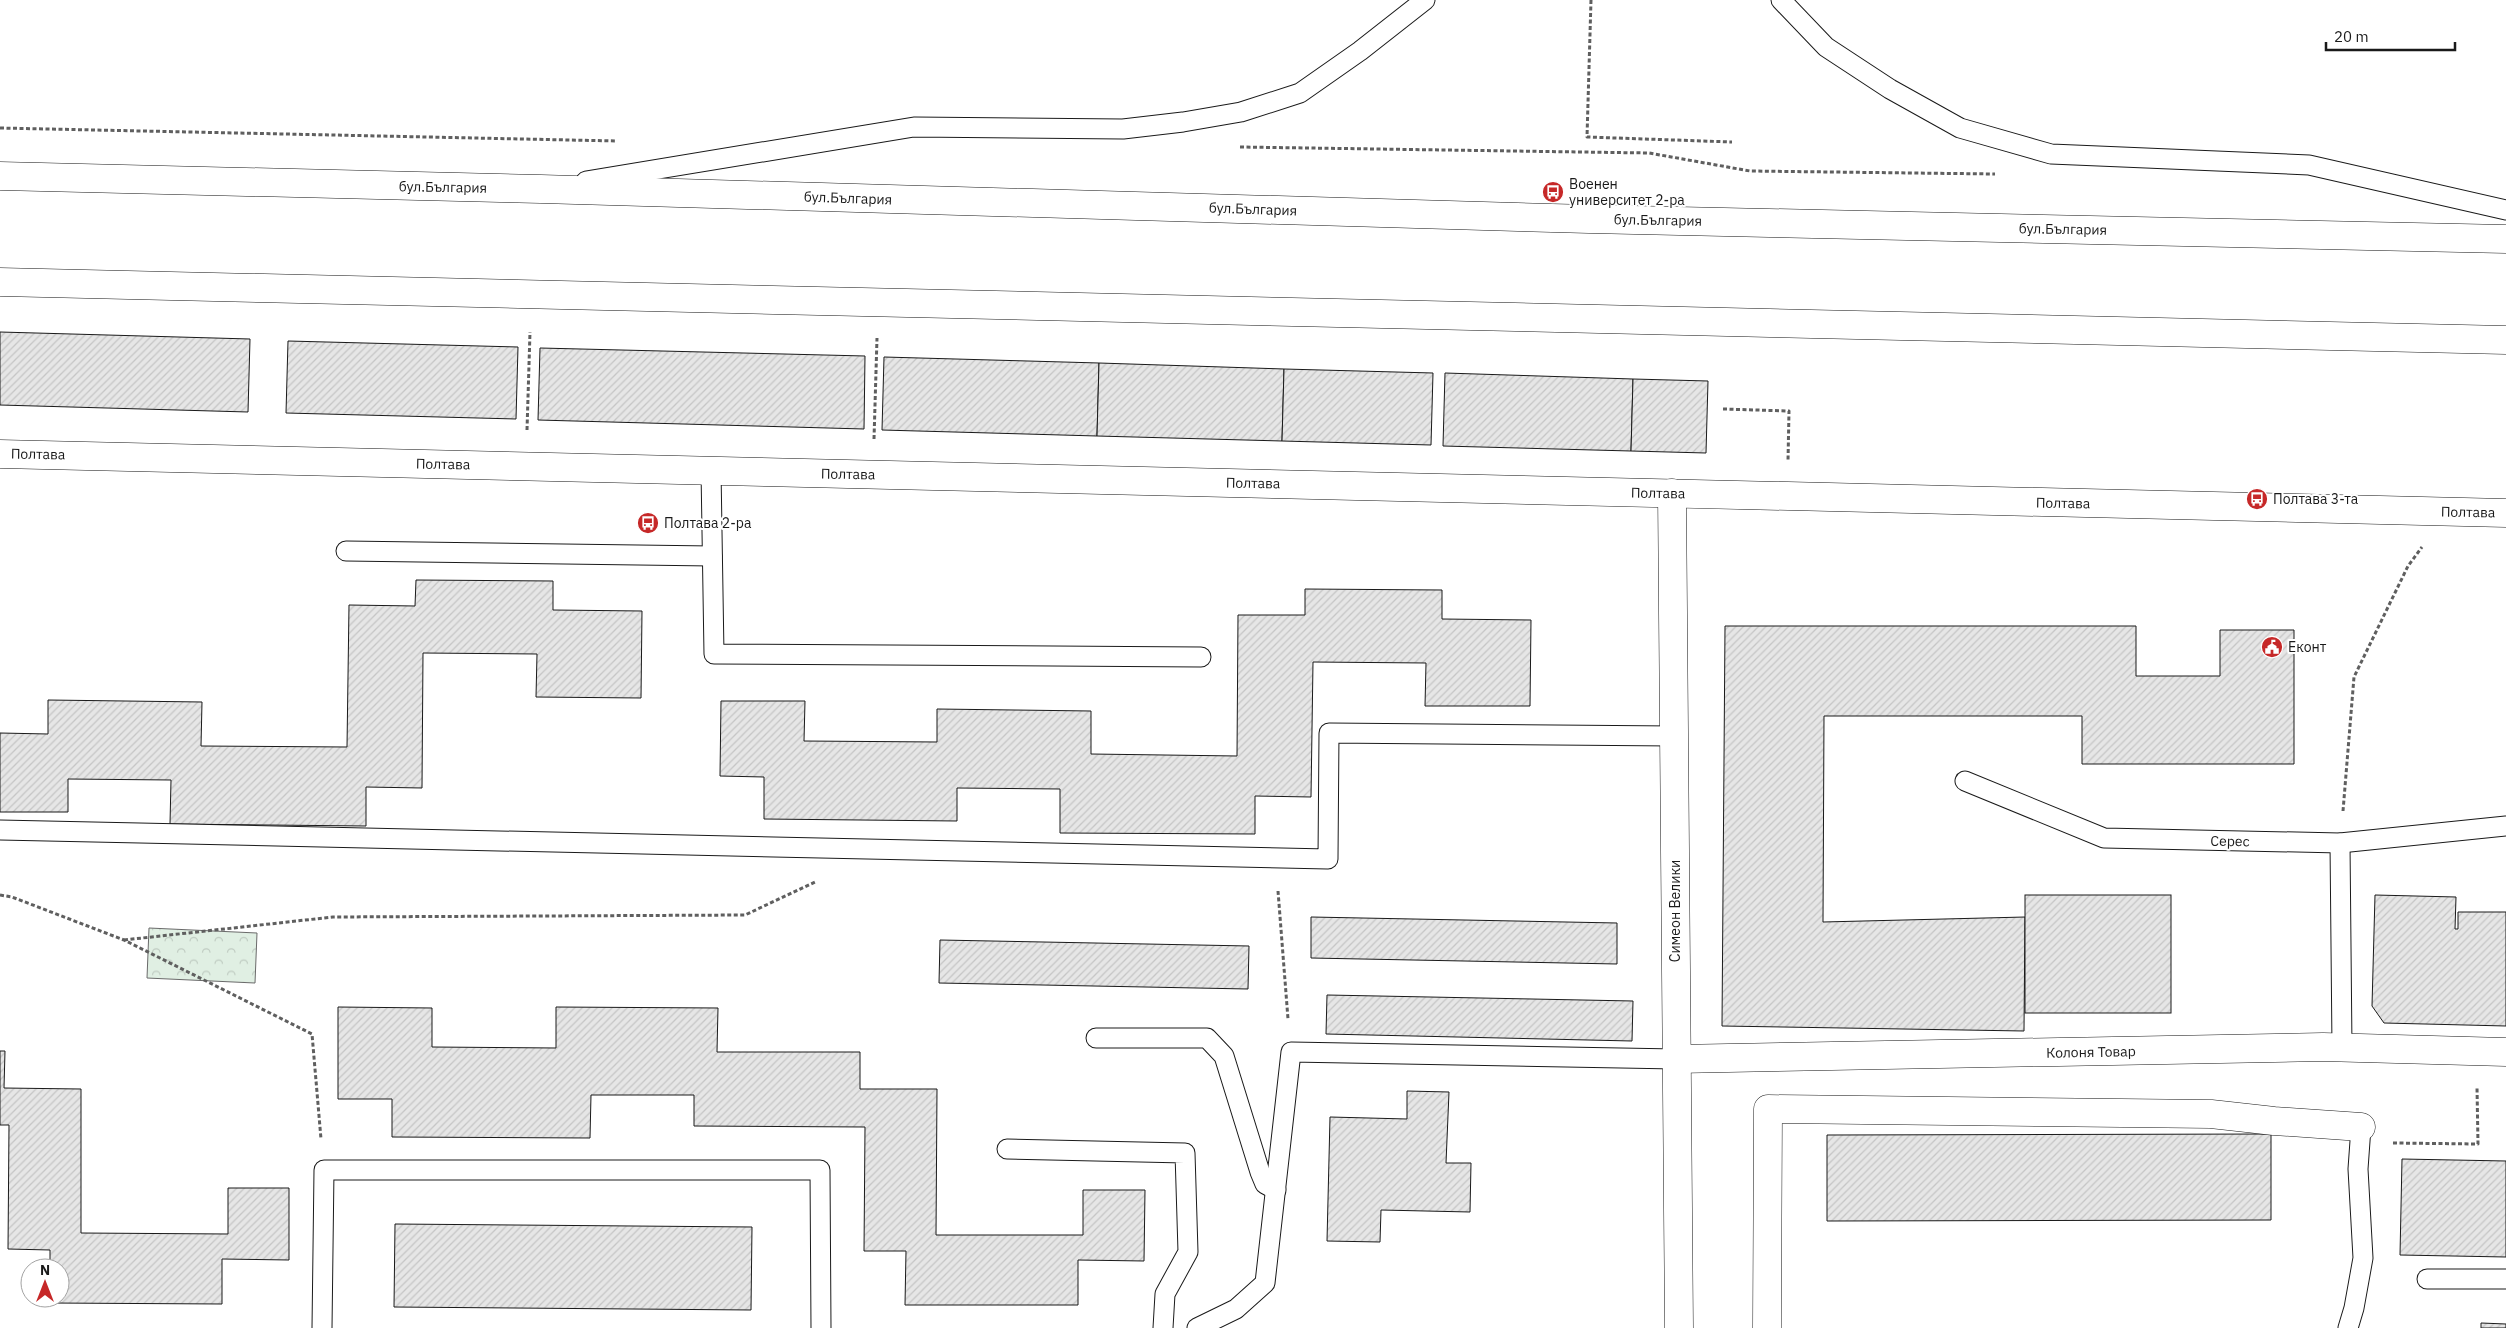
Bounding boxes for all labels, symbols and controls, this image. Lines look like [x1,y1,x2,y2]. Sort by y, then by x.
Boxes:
scale bar [2326,20,2455,52]
text: 20 m [2334,27,2369,46]
place label: Военен университет 2-ра [1569,175,1685,209]
street label: бул.България [399,177,487,197]
bus stop icon: Военен университет 2-ра [1541,180,1565,204]
street label: бул.България [804,187,892,209]
street label: бул.България [1209,198,1297,220]
street label: бул.България [1614,210,1702,230]
street label: бул.България [2019,219,2107,239]
street label: Полтава [11,445,66,463]
street label: Полтава [416,455,471,473]
street label: Полтава [821,465,876,483]
street label: Полтава [1226,474,1281,492]
street label: Полтава [1631,484,1686,502]
bus stop icon: Полтава 3-та [2245,487,2269,511]
place label: Полтава 3-та [2273,490,2359,508]
street label: Полтава [2036,494,2091,512]
street label: Полтава [2441,503,2496,521]
bus stop icon: Полтава 2-ра [636,511,660,535]
place label: Полтава 2-ра [664,514,752,532]
public building icon: Еконт [2260,635,2284,659]
place label: Еконт [2288,638,2327,656]
street label: Серес [2210,832,2250,850]
street label: Симеон Велики [1666,860,1684,962]
street label: Колоня Товар [2046,1042,2136,1062]
north arrow [20,1258,70,1308]
text: N [40,1261,50,1279]

